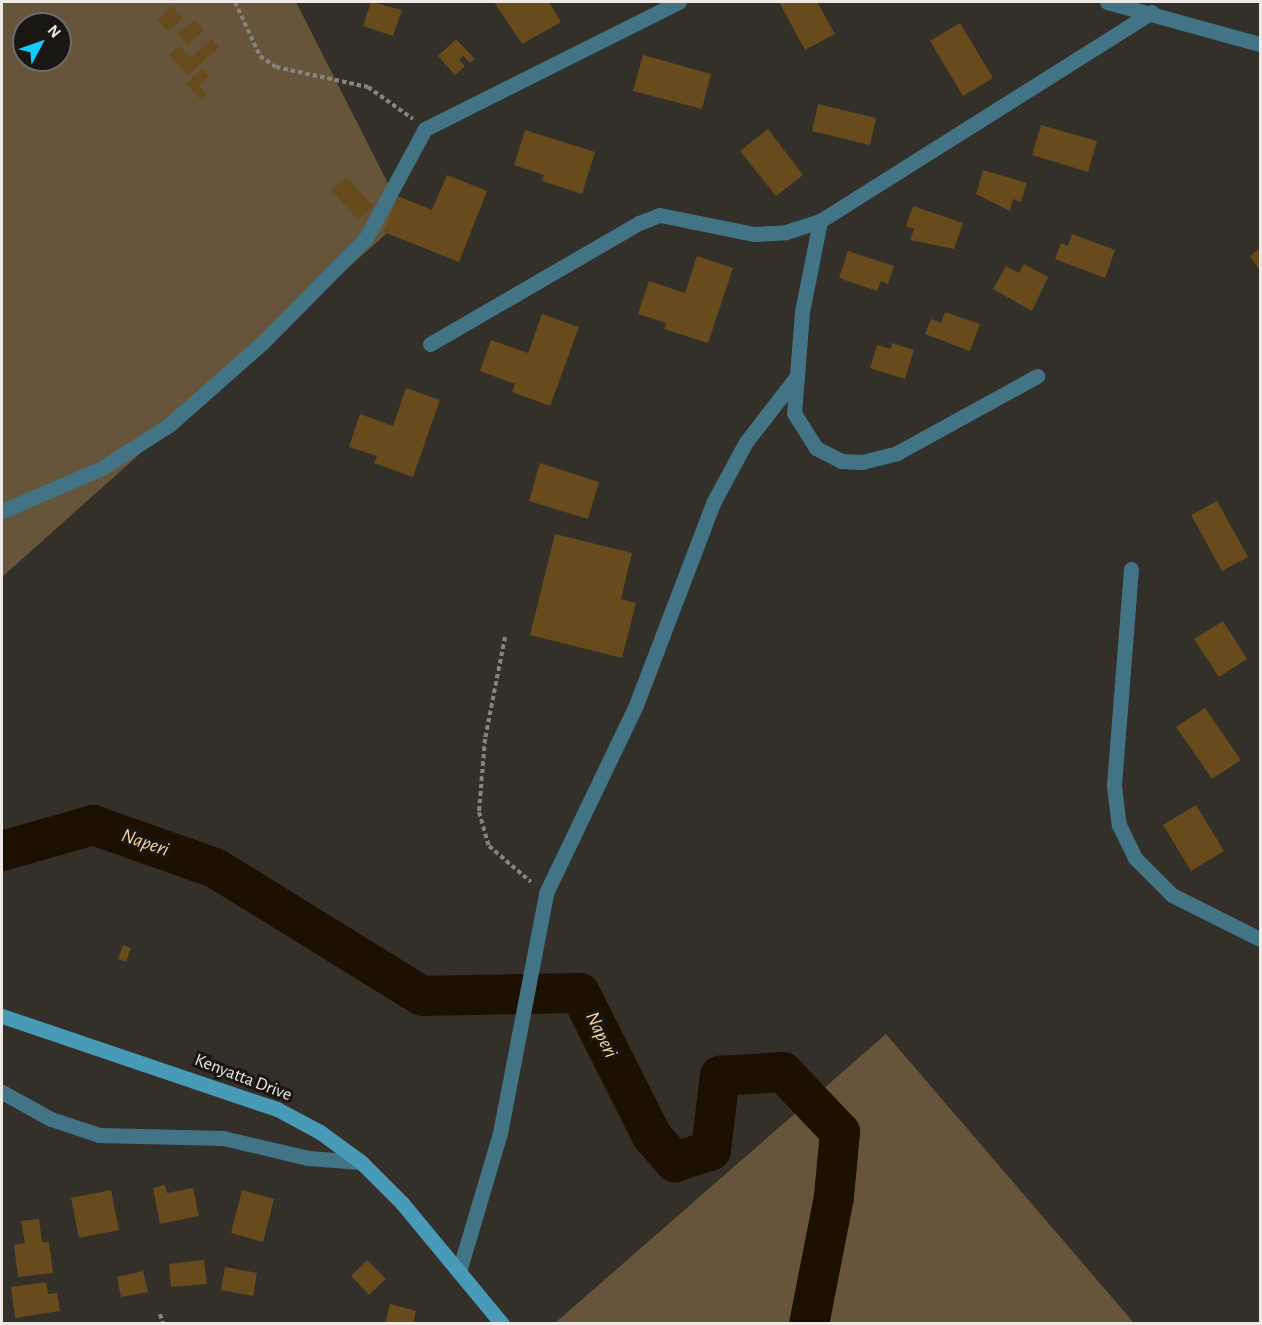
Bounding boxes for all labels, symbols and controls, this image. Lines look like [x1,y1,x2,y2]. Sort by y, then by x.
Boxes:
north arrow [12,12,72,72]
text: N [44,22,64,41]
water label: Naperi [118,824,172,862]
water label: Naperi [580,1008,622,1062]
street label: Kenyatta Drive [191,1050,295,1106]

